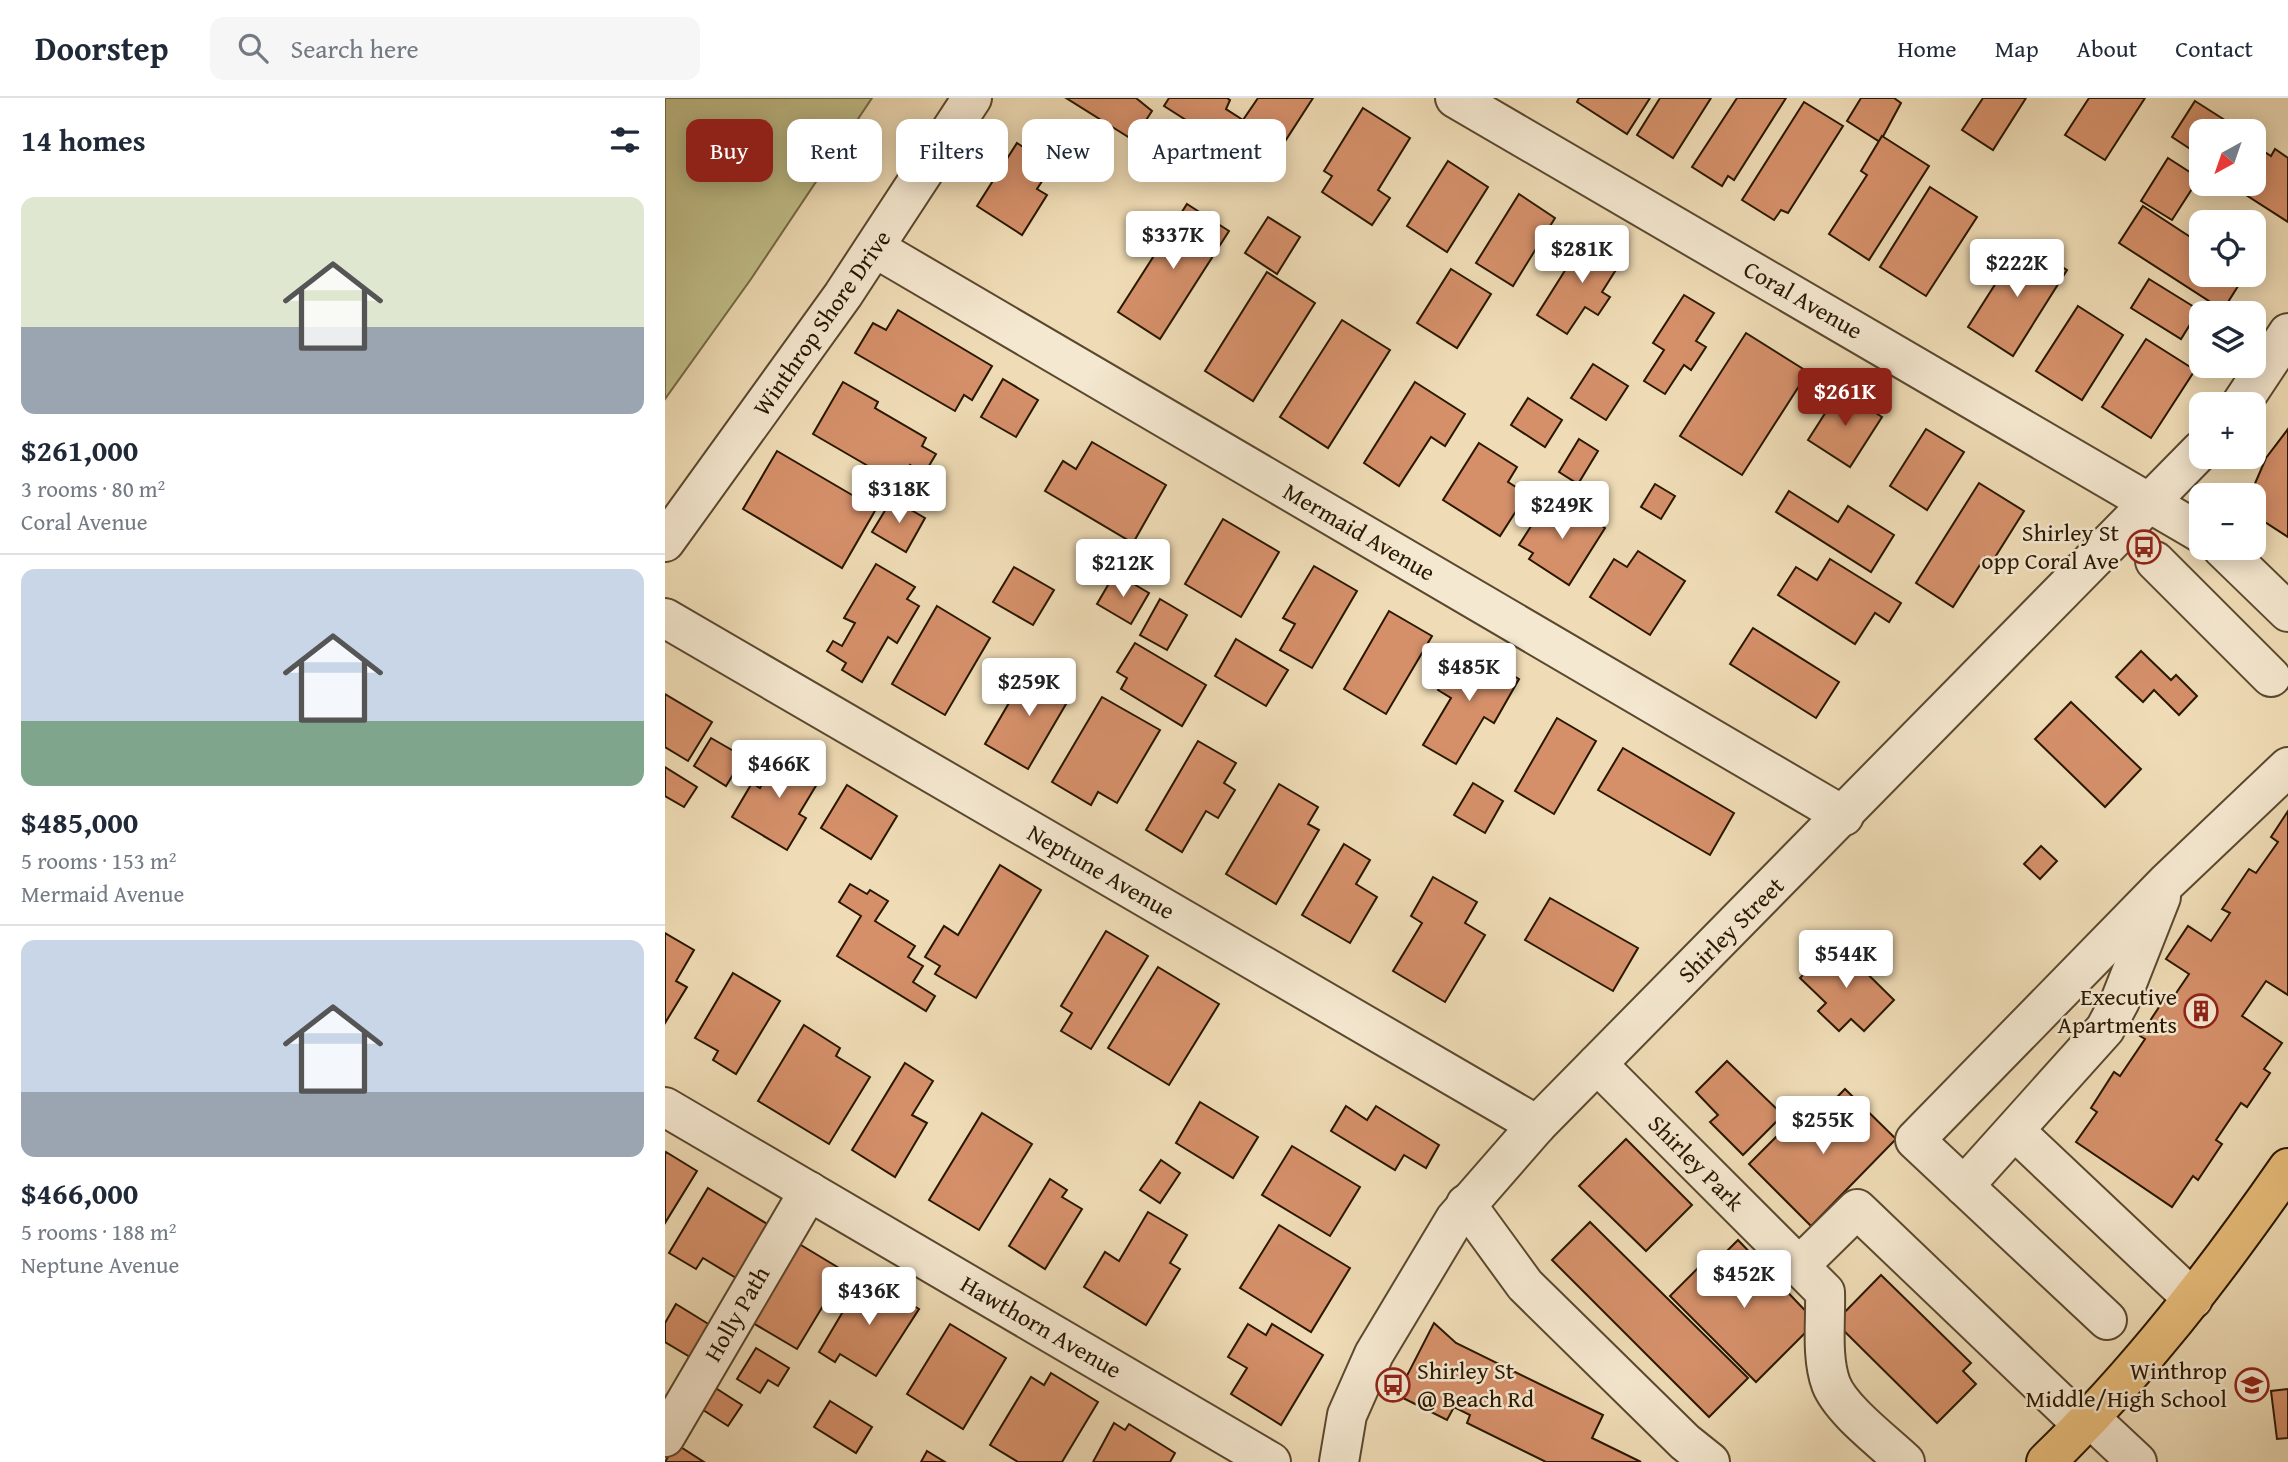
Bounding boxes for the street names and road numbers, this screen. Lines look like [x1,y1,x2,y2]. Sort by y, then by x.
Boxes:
street label: Winthrop Shore Drive [744,223,899,423]
street label: Coral Avenue [1737,251,1869,348]
street label: Mermaid Avenue [1277,474,1442,589]
street label: Neptune Avenue [1021,815,1182,928]
street label: Shirley Street [1670,868,1792,991]
street label: Shirley Park [1640,1107,1753,1219]
street label: Holly Path [695,1259,778,1368]
street label: Hawthorn Avenue [954,1266,1128,1387]

